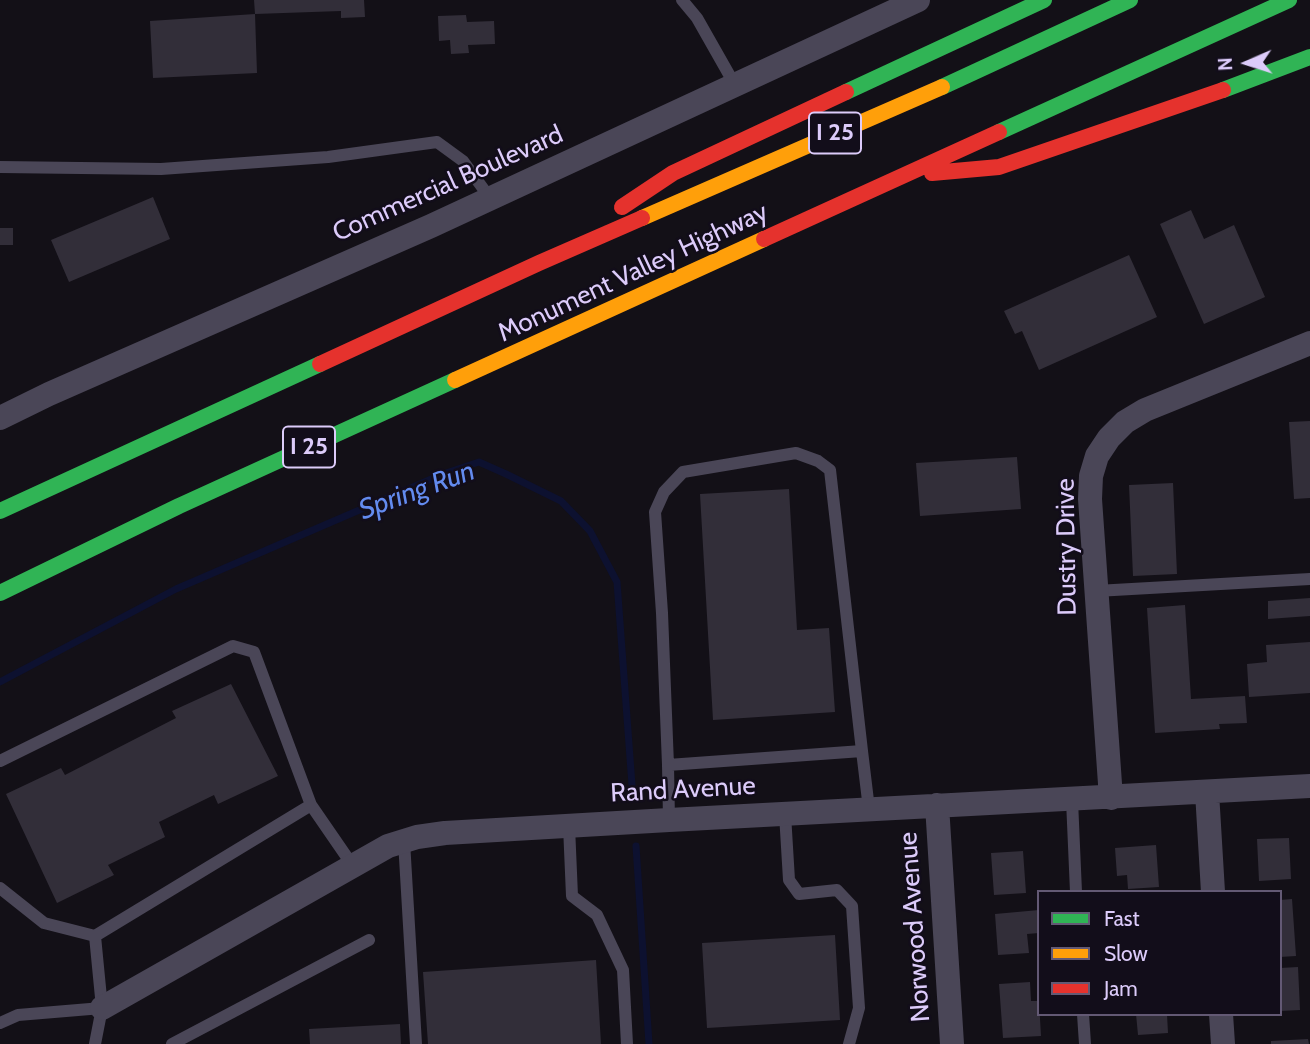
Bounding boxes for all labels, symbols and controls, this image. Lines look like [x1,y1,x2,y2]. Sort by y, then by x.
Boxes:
north arrow [1212,28,1282,98]
text: N [1214,57,1237,71]
road number: I 25 [809,113,861,154]
street label: Commercial Boulevard [328,119,568,249]
street label: Monument Valley Highway [493,197,773,349]
road number: I 25 [283,426,335,467]
water label: Spring Run [354,455,480,527]
street label: Dustry Drive [1050,478,1084,616]
street label: Rand Avenue [610,771,756,809]
street label: Norwood Avenue [893,831,937,1023]
legend [1037,890,1282,1016]
text: Fast [1104,906,1140,931]
text: Slow [1104,941,1148,966]
text: Jam [1104,976,1138,1001]

